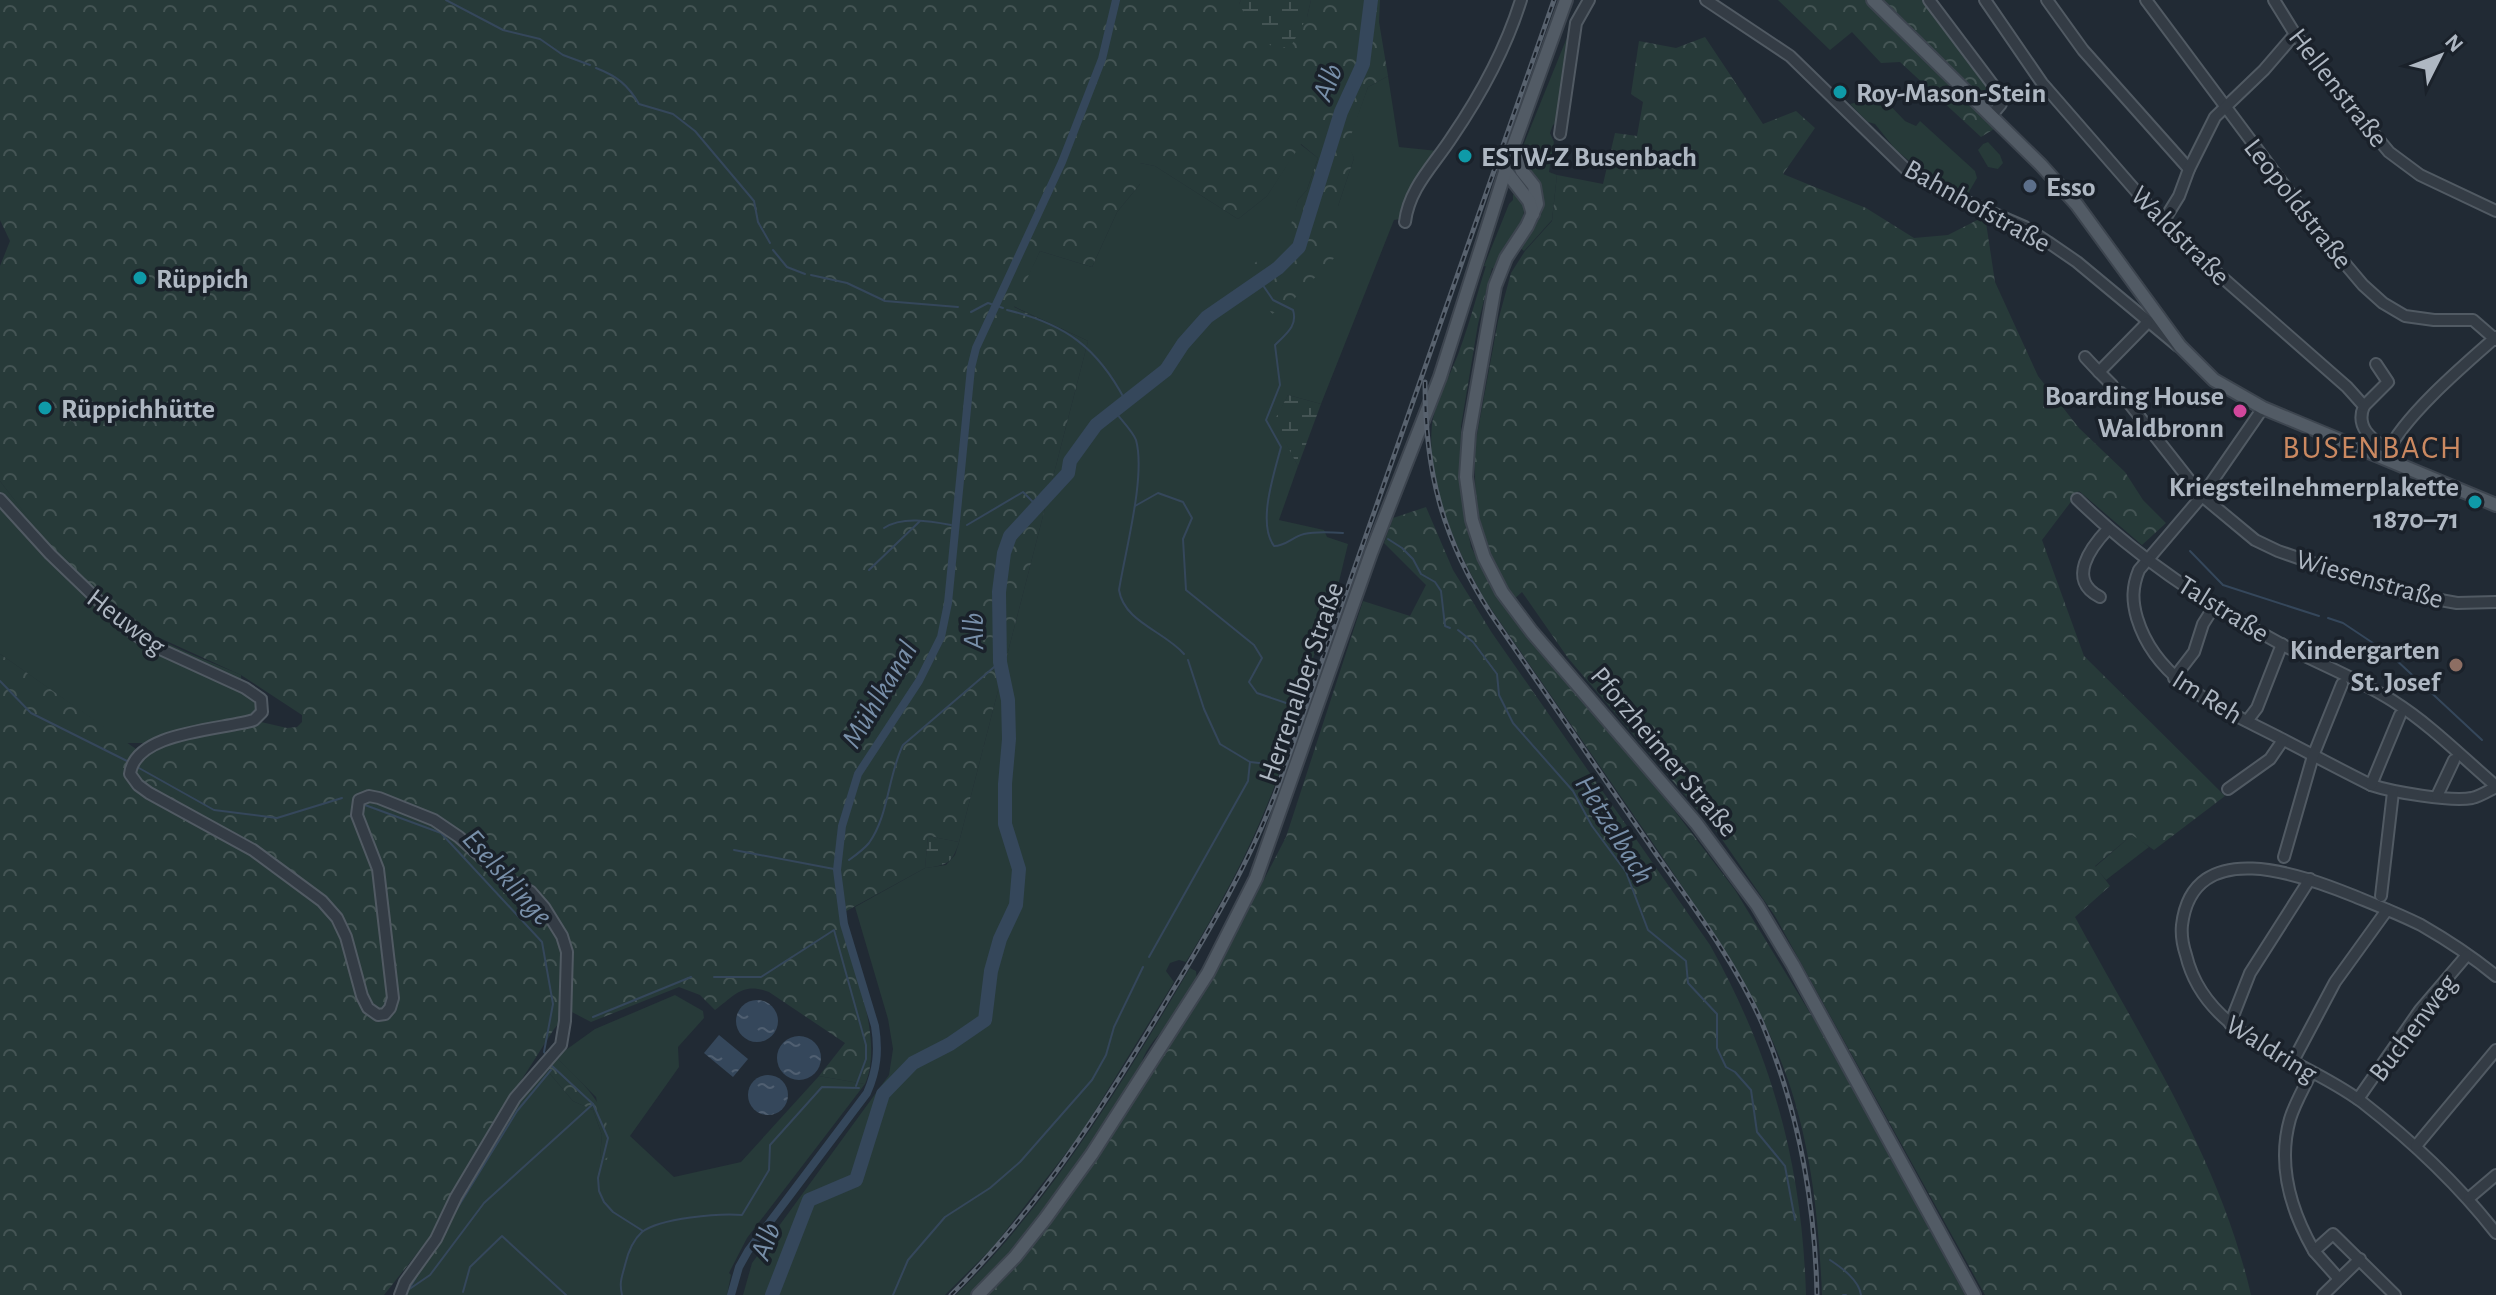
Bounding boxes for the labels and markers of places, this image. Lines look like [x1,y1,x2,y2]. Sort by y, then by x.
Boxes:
place label: Roy-Mason-Stein [1856,80,2046,108]
marker: Roy-Mason-Stein [1831,83,1849,101]
place label: ESTW-Z Busenbach [1481,144,1697,172]
marker: ESTW-Z Busenbach [1456,147,1474,165]
place label: Esso [2046,174,2096,202]
marker: Esso [2021,177,2039,195]
place label: Rüppich [156,266,249,294]
marker: Rüppich [131,269,149,287]
place label: Boarding House Waldbronn [2045,383,2224,443]
place label: Rüppichhütte [61,396,215,424]
marker: Rüppichhütte [36,399,54,417]
marker: Boarding House Waldbronn [2231,402,2249,420]
place label: Kriegsteilnehmerplakette 1870–71 [2169,474,2459,534]
marker: Kriegsteilnehmerplakette 1870–71 [2466,493,2484,511]
place label: Kindergarten St. Josef [2290,637,2442,697]
marker: Kindergarten St. Josef [2447,656,2465,674]

